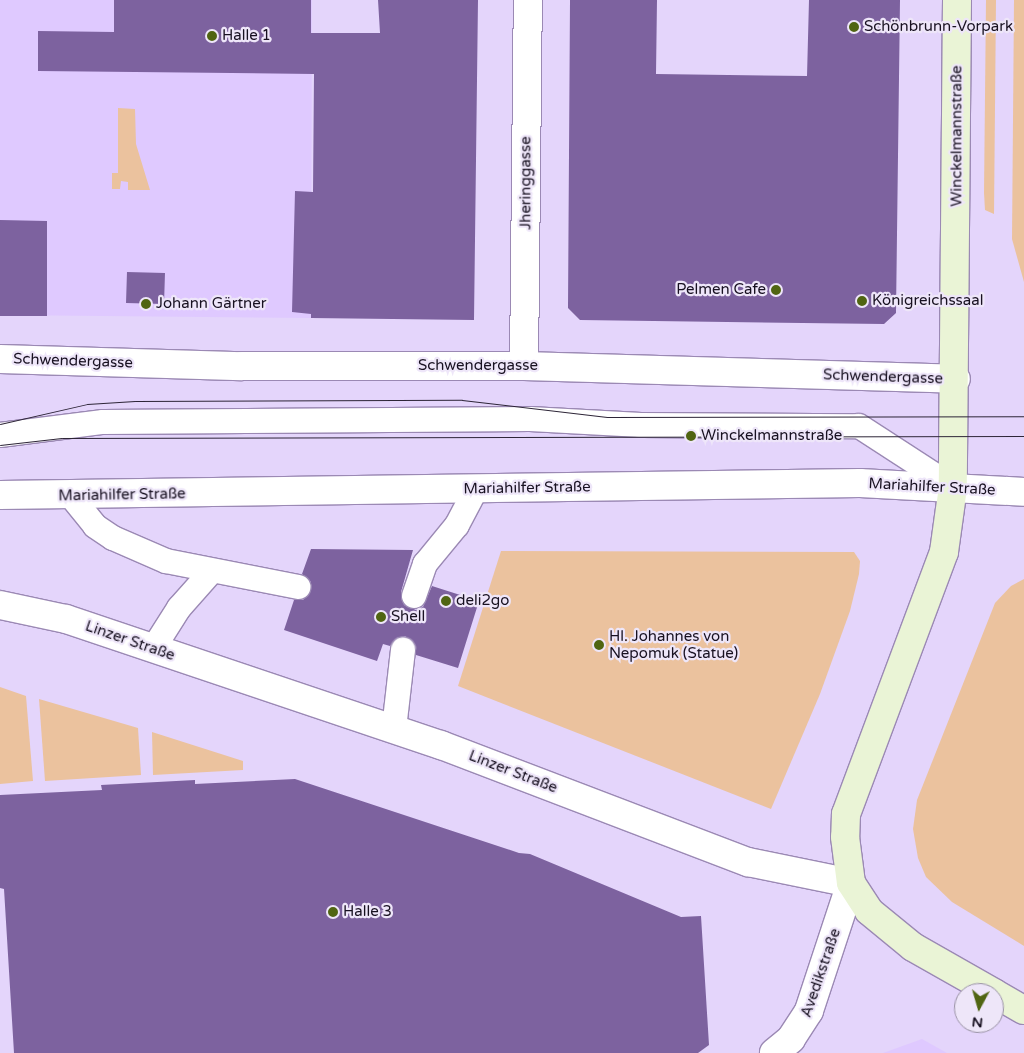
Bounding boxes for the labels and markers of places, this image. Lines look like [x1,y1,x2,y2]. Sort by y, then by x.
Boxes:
place label: Schönbrunn-Vorpark [864,18,1013,36]
marker: Schönbrunn-Vorpark [848,21,860,33]
place label: Halle 1 [222,27,271,45]
marker: Halle 1 [206,30,218,42]
place label: Pelmen Cafe [676,281,766,299]
marker: Pelmen Cafe [770,284,782,296]
place label: Königreichssaal [872,292,983,310]
place label: Johann Gärtner [156,295,266,313]
marker: Königreichssaal [856,295,868,307]
marker: Johann Gärtner [140,298,152,310]
place label: Winckelmannstraße [701,427,842,445]
marker: Winckelmannstraße [685,430,697,442]
place label: deli2go [456,592,509,610]
marker: deli2go [440,595,452,607]
place label: Shell [391,608,425,626]
marker: Shell [375,611,387,623]
place label: Hl. Johannes von Nepomuk (Statue) [609,627,738,662]
marker: Hl. Johannes von Nepomuk (Statue) [593,639,605,651]
place label: Halle 3 [343,903,392,921]
marker: Halle 3 [327,906,339,918]

